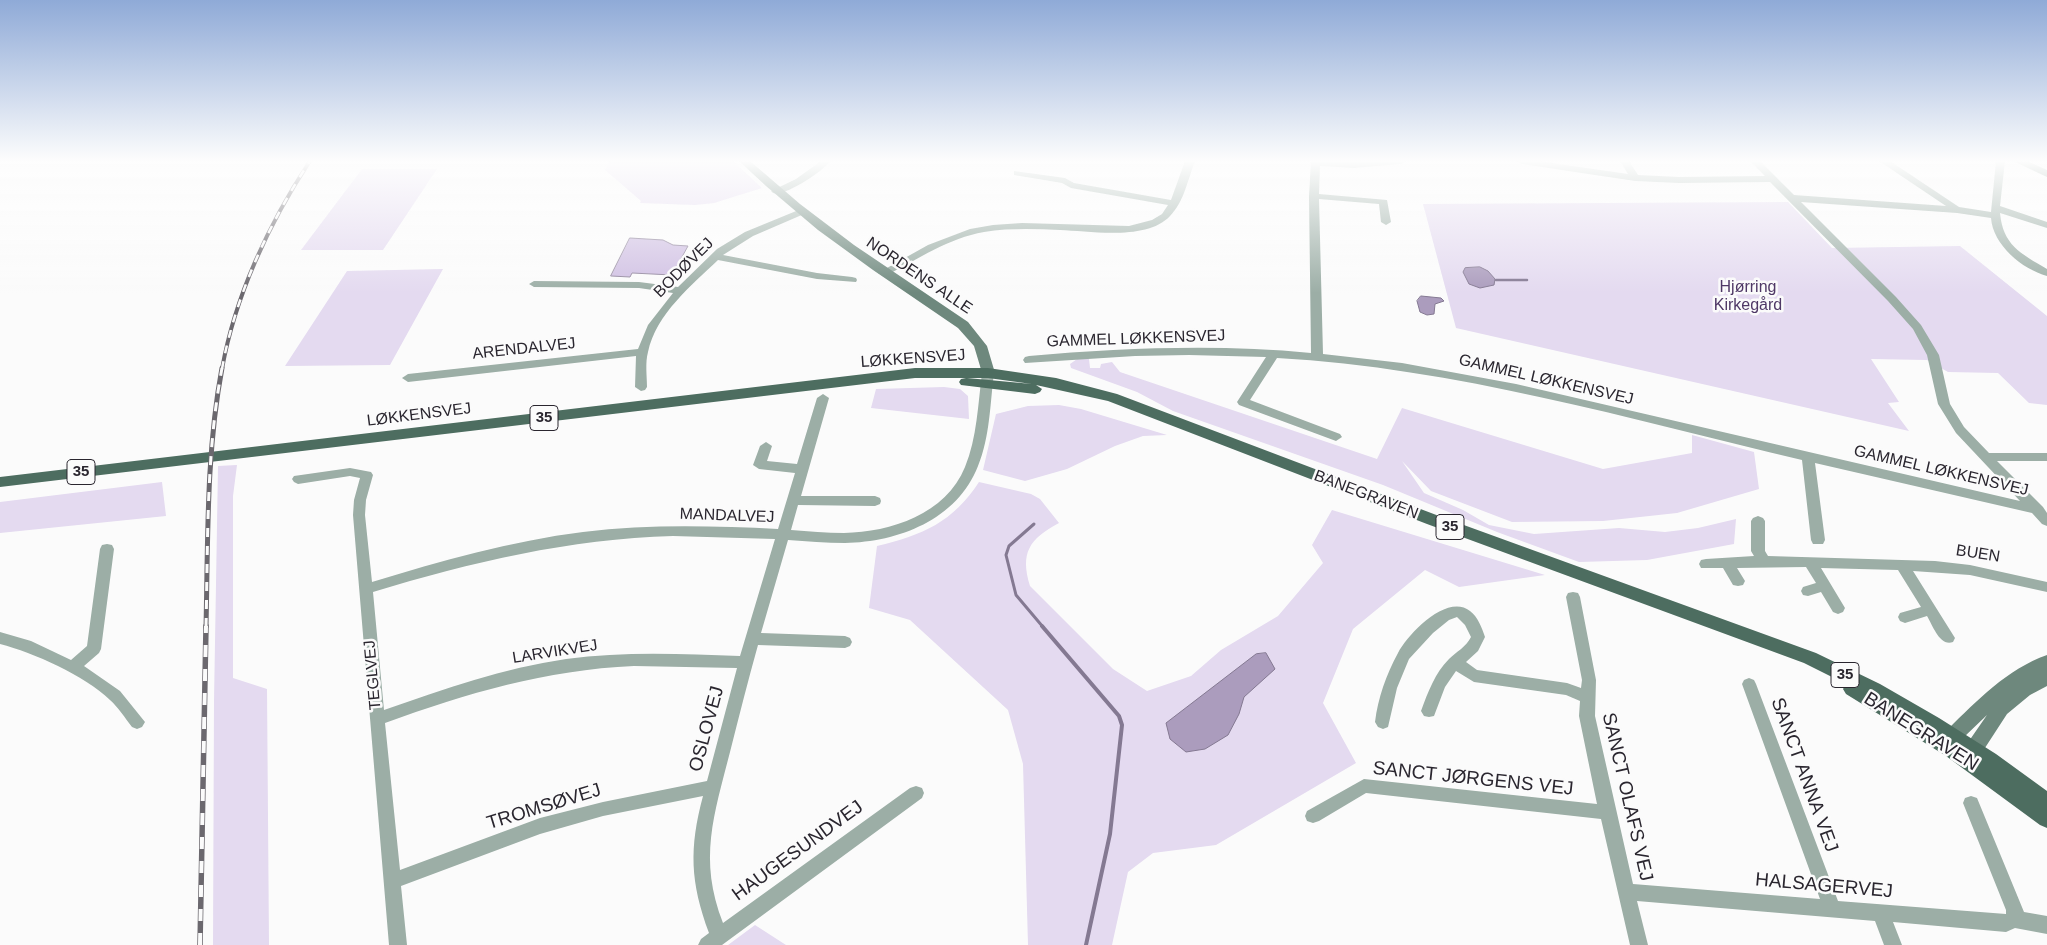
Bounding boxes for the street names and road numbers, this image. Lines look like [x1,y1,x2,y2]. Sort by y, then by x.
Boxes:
street label: NORDENS ALLE [862,233,976,319]
street label: BODØVEJ [650,234,718,302]
street label: GAMMEL LØKKENSVEJ [1046,326,1226,352]
street label: ARENDALVEJ [471,334,577,364]
street label: LØKKENSVEJ [860,346,966,372]
street label: GAMMEL LØKKENSVEJ [1457,351,1635,409]
street label: LØKKENSVEJ [366,399,472,431]
road number: 35 [530,406,558,430]
street label: GAMMEL LØKKENSVEJ [1852,442,2030,500]
road number: 35 [67,460,95,484]
street label: BANEGRAVEN [1311,466,1421,524]
street label: MANDALVEJ [679,505,775,527]
road number: 35 [1436,514,1464,540]
street label: BUEN [1955,541,2001,567]
street label: LARVIKVEJ [511,636,599,668]
street label: TEGLVEJ [360,639,386,711]
road number: 35 [1831,662,1859,688]
street label: OSLOVEJ [685,684,729,774]
street label: BANEGRAVEN [1860,688,1982,776]
street label: SANCT ANNA VEJ [1765,695,1843,855]
street label: SANCT OLAFS VEJ [1597,711,1657,883]
street label: SANCT JØRGENS VEJ [1372,757,1574,801]
street label: TROMSØVEJ [484,779,604,835]
street label: HAUGESUNDVEJ [728,796,868,906]
street label: HALSAGERVEJ [1754,869,1894,903]

